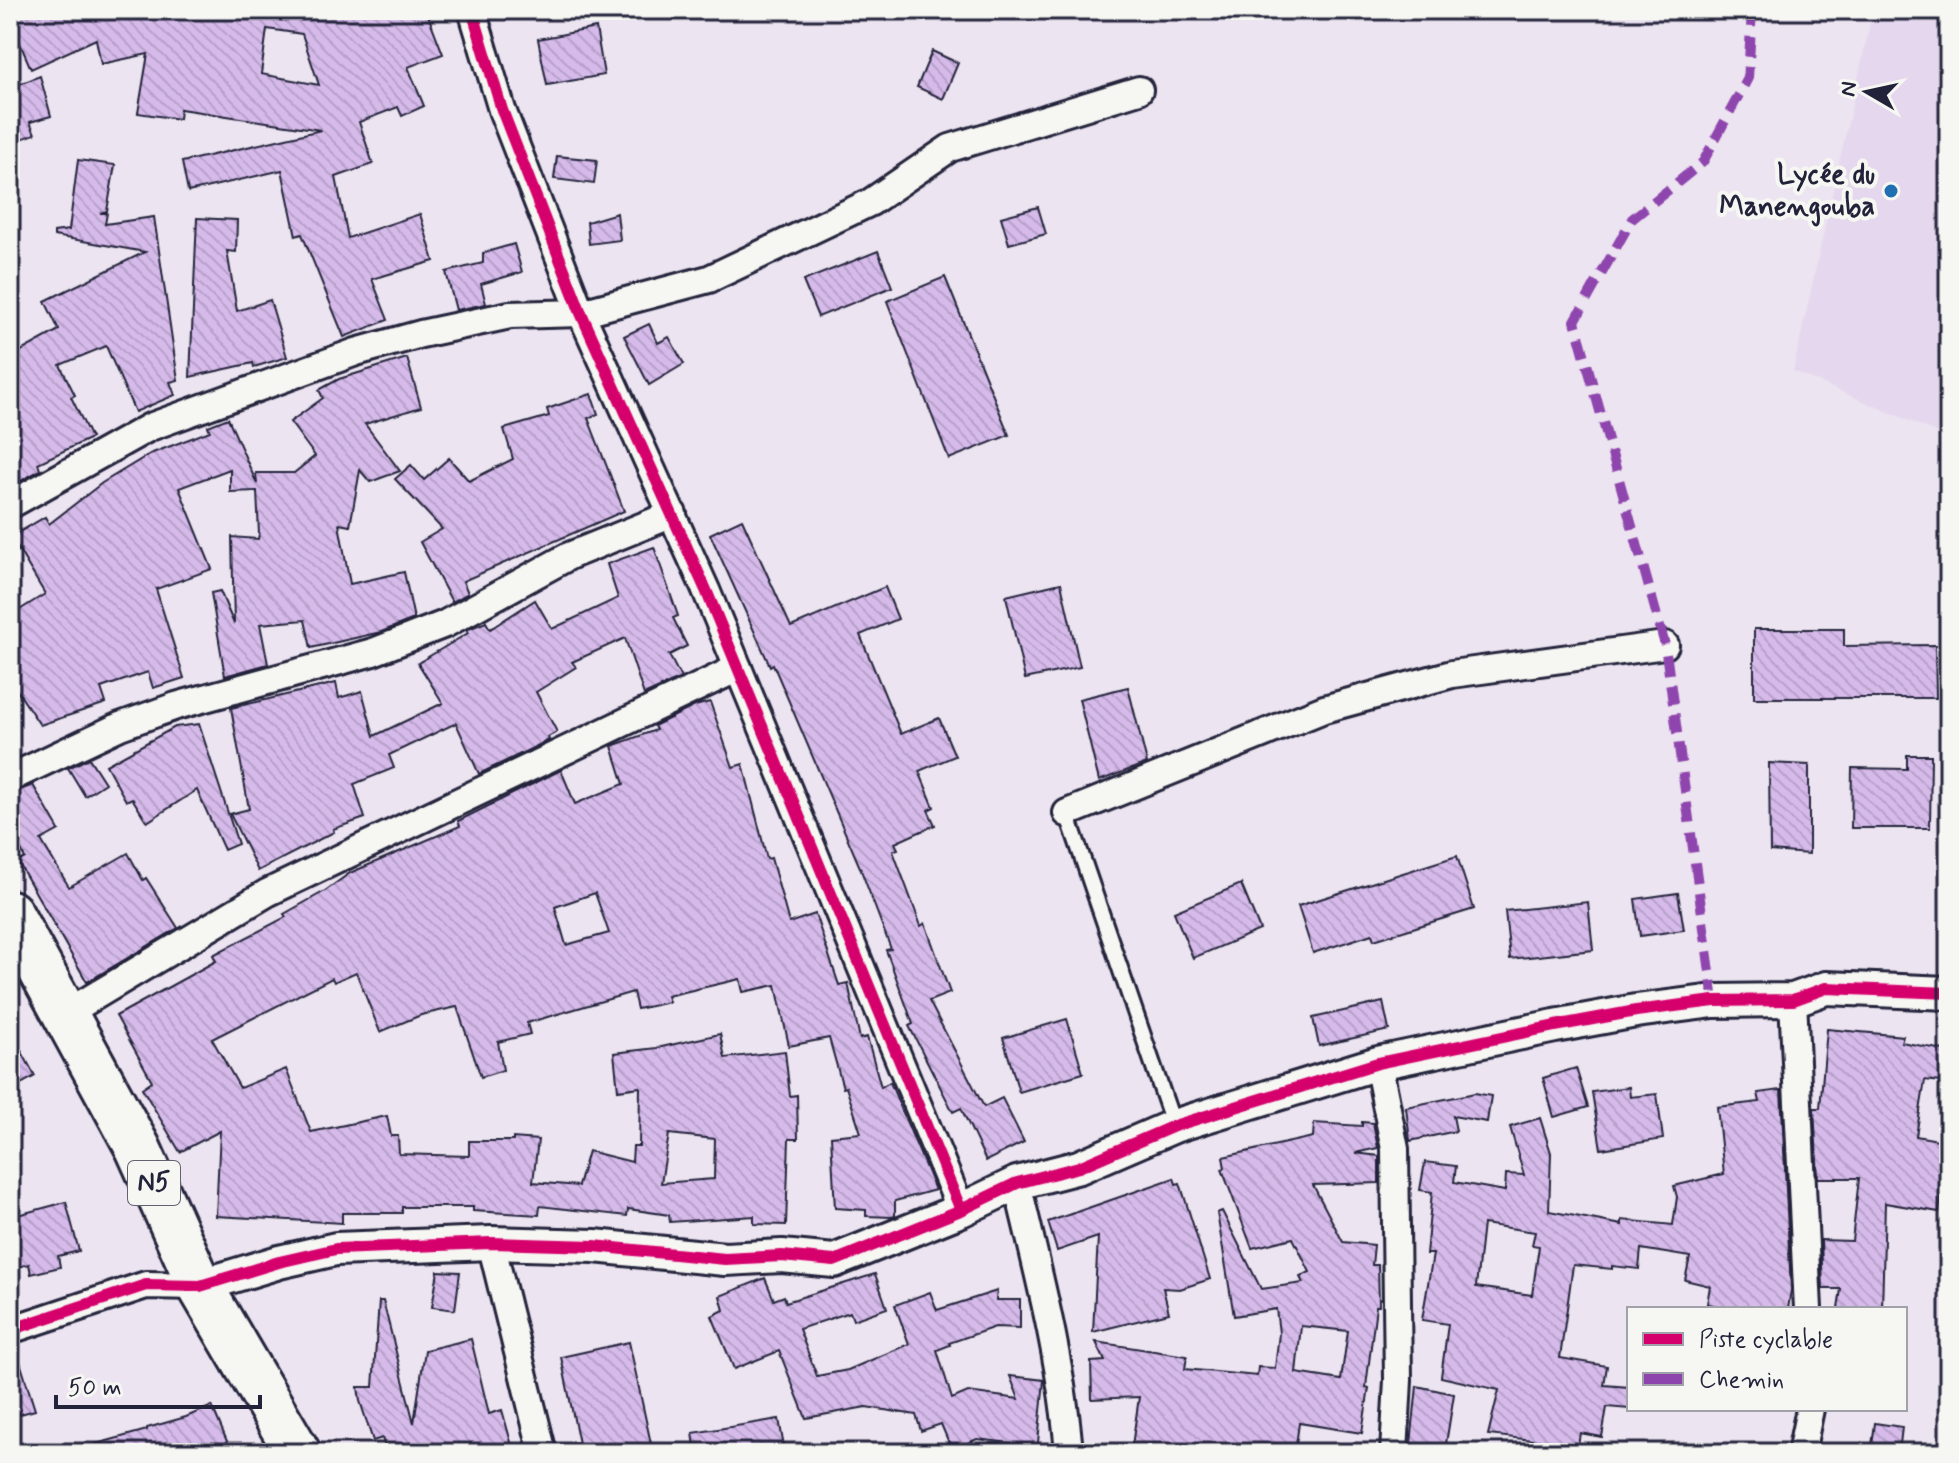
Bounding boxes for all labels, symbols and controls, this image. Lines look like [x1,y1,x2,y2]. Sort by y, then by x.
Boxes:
north arrow [1827,52,1907,132]
text: N [1834,80,1864,99]
place label: Lycée du Manengouba [1719,157,1875,227]
marker: Lycée du Manengouba [1882,182,1900,200]
road number: N5 [128,1161,180,1205]
legend [1627,1307,1907,1411]
text: Piste cyclable [1699,1325,1833,1356]
scale bar [56,1359,260,1409]
text: Chemin [1699,1365,1784,1396]
text: 50 m [68,1373,122,1404]

